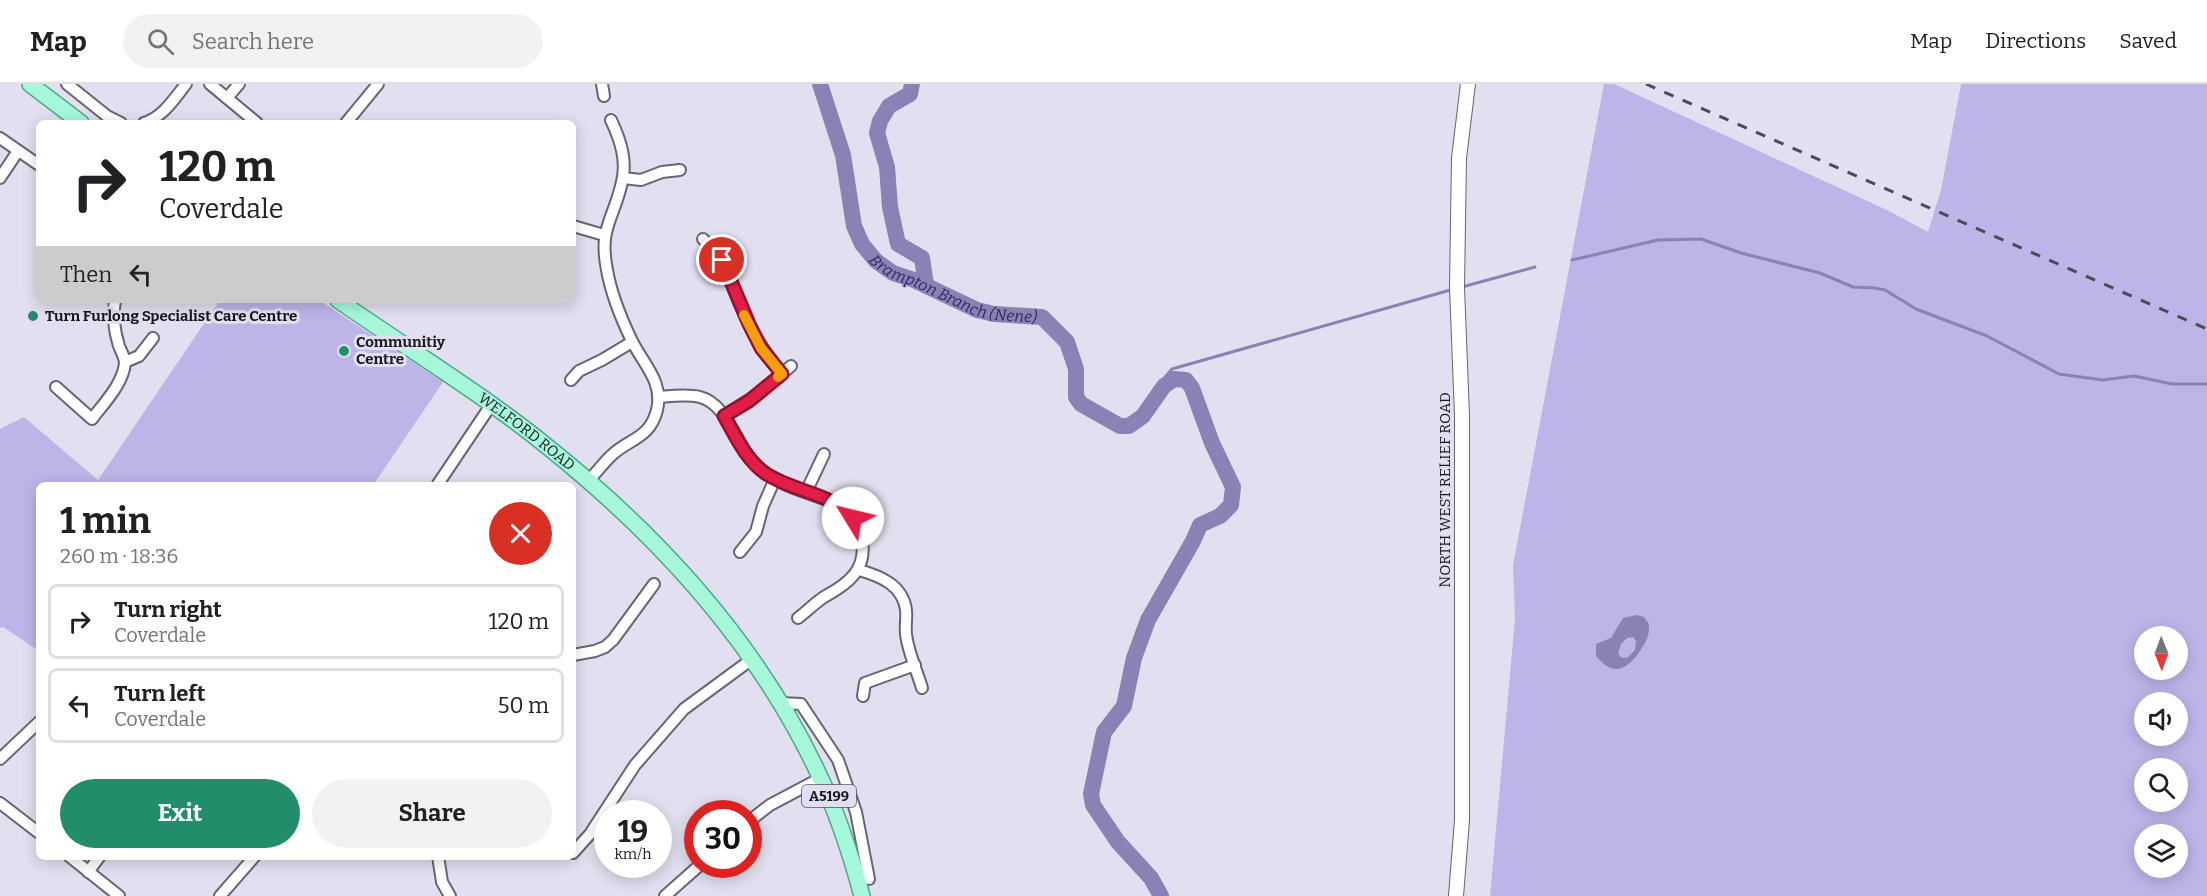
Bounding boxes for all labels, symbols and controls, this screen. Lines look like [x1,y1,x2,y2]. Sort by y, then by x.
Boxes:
search box [123,14,543,68]
text: Map [30,25,87,58]
icon: search [144,25,177,58]
text: Search here [192,28,314,55]
text: Map [1910,28,1952,54]
text: Directions [1985,28,2086,54]
text: Saved [2119,28,2177,54]
text: 120 m [159,142,275,192]
icon: right [60,144,138,222]
text: Coverdale [159,193,283,225]
pin [696,234,747,285]
icon: arrive [705,243,738,276]
water label: Brampton Branch (Nene) [865,251,1038,327]
icon: left [124,258,157,291]
text: Then [60,261,112,288]
place label: Turn Furlong Specialist Care Centre [45,307,297,325]
marker: Turn Furlong Specialist Care Centre [26,309,40,323]
place label: Communitiy Centre [356,333,446,368]
marker: Communitiy Centre [337,344,351,358]
street label: WELFORD ROAD [475,389,578,474]
street label: NORTH WEST RELIEF ROAD [1436,392,1454,588]
position arrow [821,486,885,550]
text: 1 min [60,499,151,543]
button: close [489,502,552,565]
text: 260 m · 18:36 [60,544,178,568]
text: Turn right [114,596,222,623]
icon: right [63,605,96,638]
text: 120 m [489,608,549,635]
text: Coverdale [114,623,206,647]
north arrow [2134,626,2188,680]
map controls [2134,626,2188,878]
text: Turn left [114,680,206,707]
icon: left [63,689,96,722]
text: 50 m [498,692,549,719]
button: sound [2134,692,2188,746]
text: Coverdale [114,707,206,731]
button: search [2134,758,2188,812]
button: Exit [60,779,300,848]
button: Share [312,779,552,848]
road number: A5199 [802,785,856,807]
speed limit sign: 30 [684,800,762,878]
text: 19 [618,814,648,850]
button: layers [2134,824,2188,878]
text: km/h [614,845,652,863]

